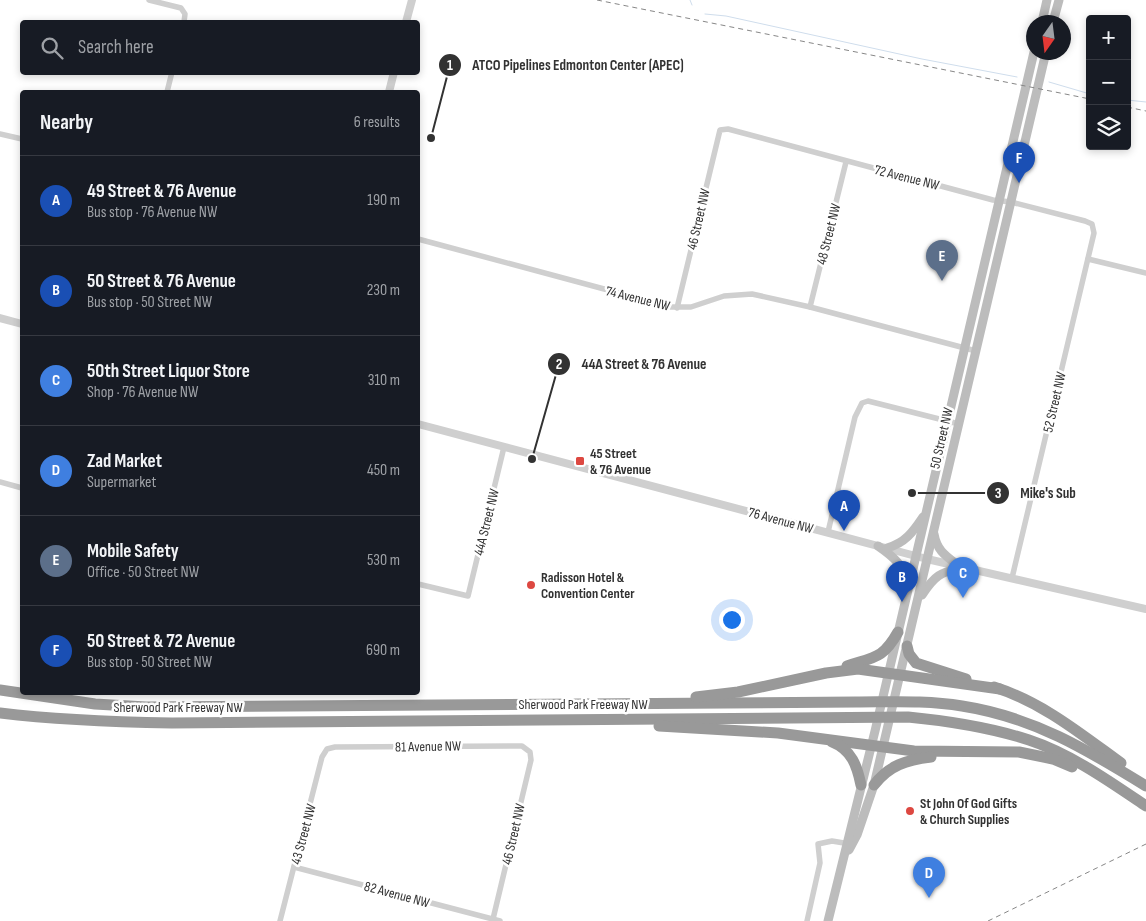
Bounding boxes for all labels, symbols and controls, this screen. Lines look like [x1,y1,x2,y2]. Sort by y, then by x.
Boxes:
north arrow [1026,15,1071,60]
map controls [1086,15,1131,150]
button: + [1086,15,1131,60]
search box [20,20,420,75]
icon: search [38,34,66,62]
text: Search here [78,36,154,59]
callout: ATCO Pipelines Edmonton Center (APEC) [437,50,693,80]
text: 1 [447,56,453,75]
text: ATCO Pipelines Edmonton Center (APEC) [471,56,684,75]
button: − [1086,60,1131,105]
button: layers [1086,105,1131,150]
text: Nearby [40,110,93,135]
text: 6 results [354,113,400,132]
pin: F [1003,142,1035,183]
street label: 72 Avenue NW [873,161,941,194]
text: 49 Street & 76 Avenue [87,180,236,203]
street label: 46 Street NW [683,187,714,251]
text: A [52,191,60,210]
text: 190 m [367,191,400,210]
street label: 48 Street NW [813,202,844,266]
text: Bus stop · 76 Avenue NW [87,203,217,222]
pin: E [926,240,958,281]
text: 50 Street & 76 Avenue [87,270,236,293]
text: B [52,281,60,300]
text: 230 m [367,281,400,300]
street label: 74 Avenue NW [604,282,672,315]
text: Bus stop · 50 Street NW [87,293,212,312]
callout: 44A Street & 76 Avenue [547,349,717,379]
text: 2 [556,355,562,374]
text: 44A Street & 76 Avenue [581,355,707,374]
text: 50th Street Liquor Store [87,360,250,383]
street label: 52 Street NW [1039,370,1070,434]
text: C [52,371,60,390]
text: 310 m [368,371,400,390]
text: Shop · 76 Avenue NW [87,383,198,402]
street label: 50 Street NW [926,406,957,470]
place label: 45 Street & 76 Avenue [590,445,651,478]
text: Zad Market [87,450,162,473]
marker: 45 Street & 76 Avenue [574,455,586,467]
text: D [52,461,60,480]
text: 450 m [367,461,400,480]
text: Supermarket [87,473,156,492]
callout: Mike's Sub [985,478,1086,508]
text: 3 [995,484,1002,503]
text: Mike's Sub [1020,484,1076,503]
street label: 44A Street NW [470,487,503,557]
pin: A [828,490,860,531]
street label: 76 Avenue NW [746,504,815,537]
text: Mobile Safety [87,540,179,563]
text: E [53,551,59,570]
text: 530 m [367,551,400,570]
pin: C [947,557,979,598]
pin: B [886,561,918,602]
text: Office · 50 Street NW [87,563,199,582]
place label: Radisson Hotel & Convention Center [541,569,635,602]
marker: Radisson Hotel & Convention Center [525,579,537,591]
your location [719,607,745,633]
text: 50 Street & 72 Avenue [87,630,235,653]
text: F [53,641,59,660]
text: 690 m [366,641,400,660]
text: Bus stop · 50 Street NW [87,653,212,672]
street label: Sherwood Park Freeway NW [518,696,648,713]
street label: Sherwood Park Freeway NW [113,699,243,716]
street label: 81 Avenue NW [395,737,461,756]
place label: St John Of God Gifts & Church Supplies [920,795,1017,828]
street label: 43 Street NW [287,802,320,866]
street label: 46 Street NW [498,802,529,866]
marker: St John Of God Gifts & Church Supplies [904,805,916,817]
pin: D [913,857,945,898]
street label: 82 Avenue NW [362,878,431,911]

